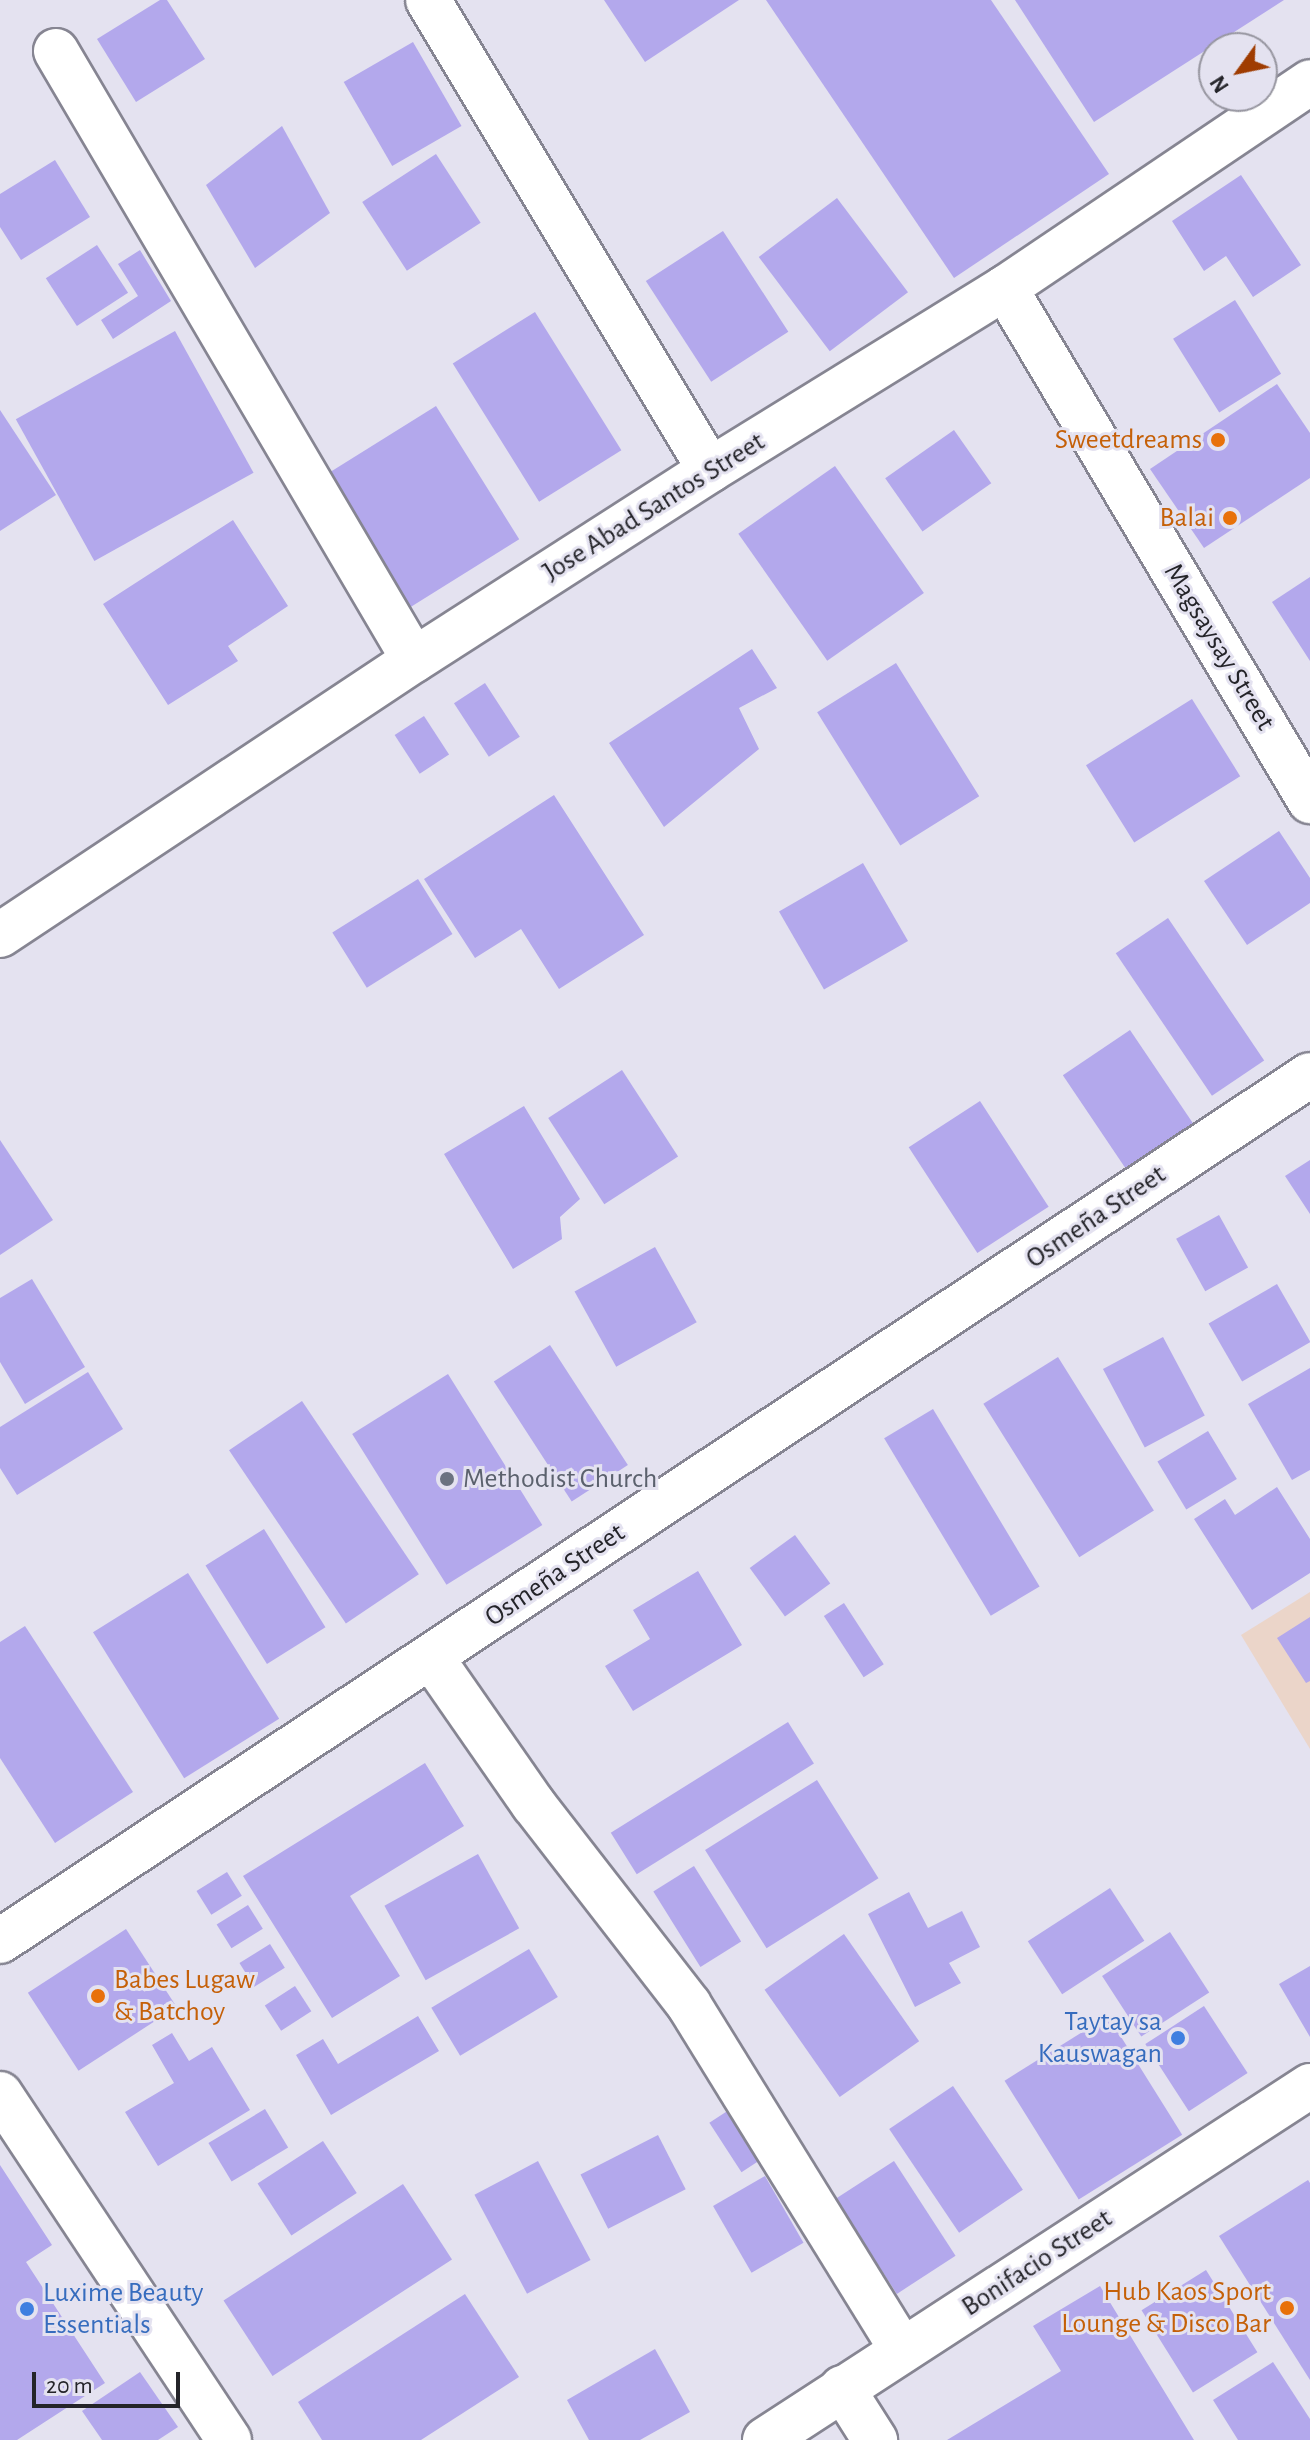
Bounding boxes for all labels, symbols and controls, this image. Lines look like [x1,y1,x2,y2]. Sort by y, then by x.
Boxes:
north arrow [1198,32,1278,112]
text: N [1206,72,1233,96]
place label: Sweetdreams [1055,423,1202,457]
street label: Jose Abad Santos Street [537,425,771,589]
marker: Sweetdreams [1209,431,1227,449]
place label: Balai [1159,501,1214,535]
marker: Balai [1221,509,1239,527]
street label: Magsaysay Street [1156,557,1282,737]
street label: Osmeña Street [1020,1158,1172,1276]
place label: Methodist Church [463,1462,657,1496]
marker: Methodist Church [438,1470,456,1488]
street label: Osmeña Street [479,1516,631,1634]
place label: Babes Lugaw & Batchoy [114,1963,255,2029]
marker: Babes Lugaw & Batchoy [89,1987,107,2005]
place label: Taytay sa Kauswagan [1038,2005,1162,2071]
marker: Taytay sa Kauswagan [1169,2029,1187,2047]
street label: Bonifacio Street [956,2202,1118,2324]
place label: Hub Kaos Sport Lounge & Disco Bar [1061,2275,1271,2341]
place label: Luxime Beauty Essentials [43,2276,204,2342]
marker: Hub Kaos Sport Lounge & Disco Bar [1278,2299,1296,2317]
marker: Luxime Beauty Essentials [18,2300,36,2318]
scale bar [36,2356,184,2406]
text: 20 m [46,2374,93,2398]

